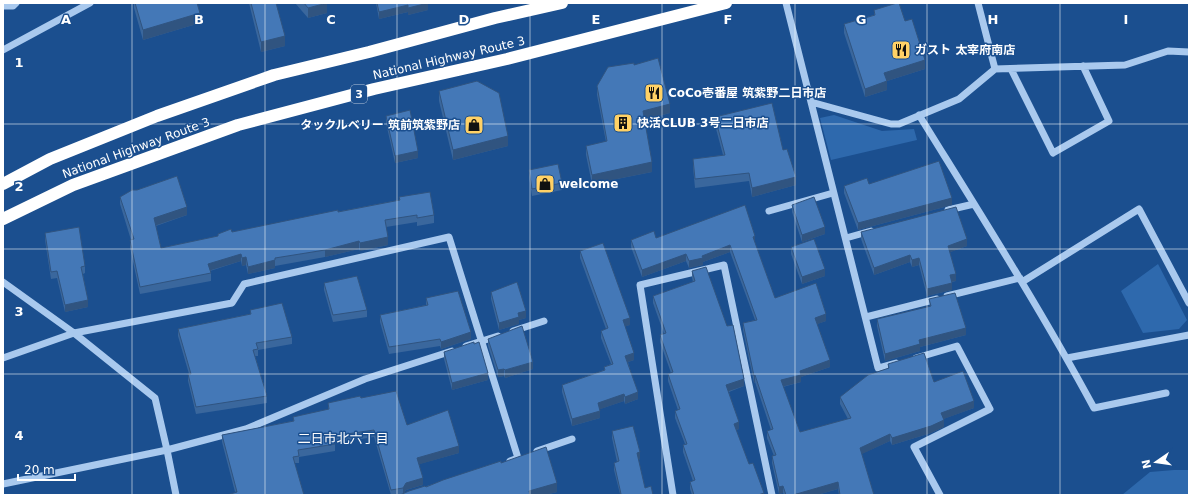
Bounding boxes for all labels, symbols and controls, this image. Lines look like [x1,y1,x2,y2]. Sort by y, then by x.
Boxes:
text: A [61,12,71,27]
text: B [194,12,204,27]
text: C [326,12,336,27]
text: D [459,12,470,27]
text: E [592,12,600,27]
text: F [724,12,732,27]
text: G [856,12,866,27]
text: H [988,12,998,27]
text: I [1124,12,1128,27]
street label: National Highway Route 3 [372,34,526,82]
restaurant icon: ガスト 太宰府南店 [890,39,912,61]
place label: ガスト 太宰府南店 [915,43,1015,57]
text: 1 [14,55,24,70]
restaurant icon: CoCo壱番屋 筑紫野二日市店 [643,82,665,104]
road number: 3 [351,85,367,103]
place label: CoCo壱番屋 筑紫野二日市店 [668,86,826,100]
building icon: 快活CLUB 3号二日市店 [612,112,634,134]
shop icon: タックルベリー 筑前筑紫野店 [463,114,485,136]
street label: National Highway Route 3 [60,115,212,181]
place label: 快活CLUB 3号二日市店 [637,116,768,130]
place label: タックルベリー 筑前筑紫野店 [300,118,460,132]
shop icon: welcome [534,173,556,195]
place label: welcome [559,177,618,191]
text: 2 [14,179,24,194]
text: 3 [14,304,24,319]
text: 4 [14,428,24,443]
district label: 二日市北六丁目 [297,431,389,446]
north arrow [1136,442,1176,482]
scale bar [18,456,75,482]
text: N [1139,458,1154,470]
text: 20 m [24,463,55,477]

